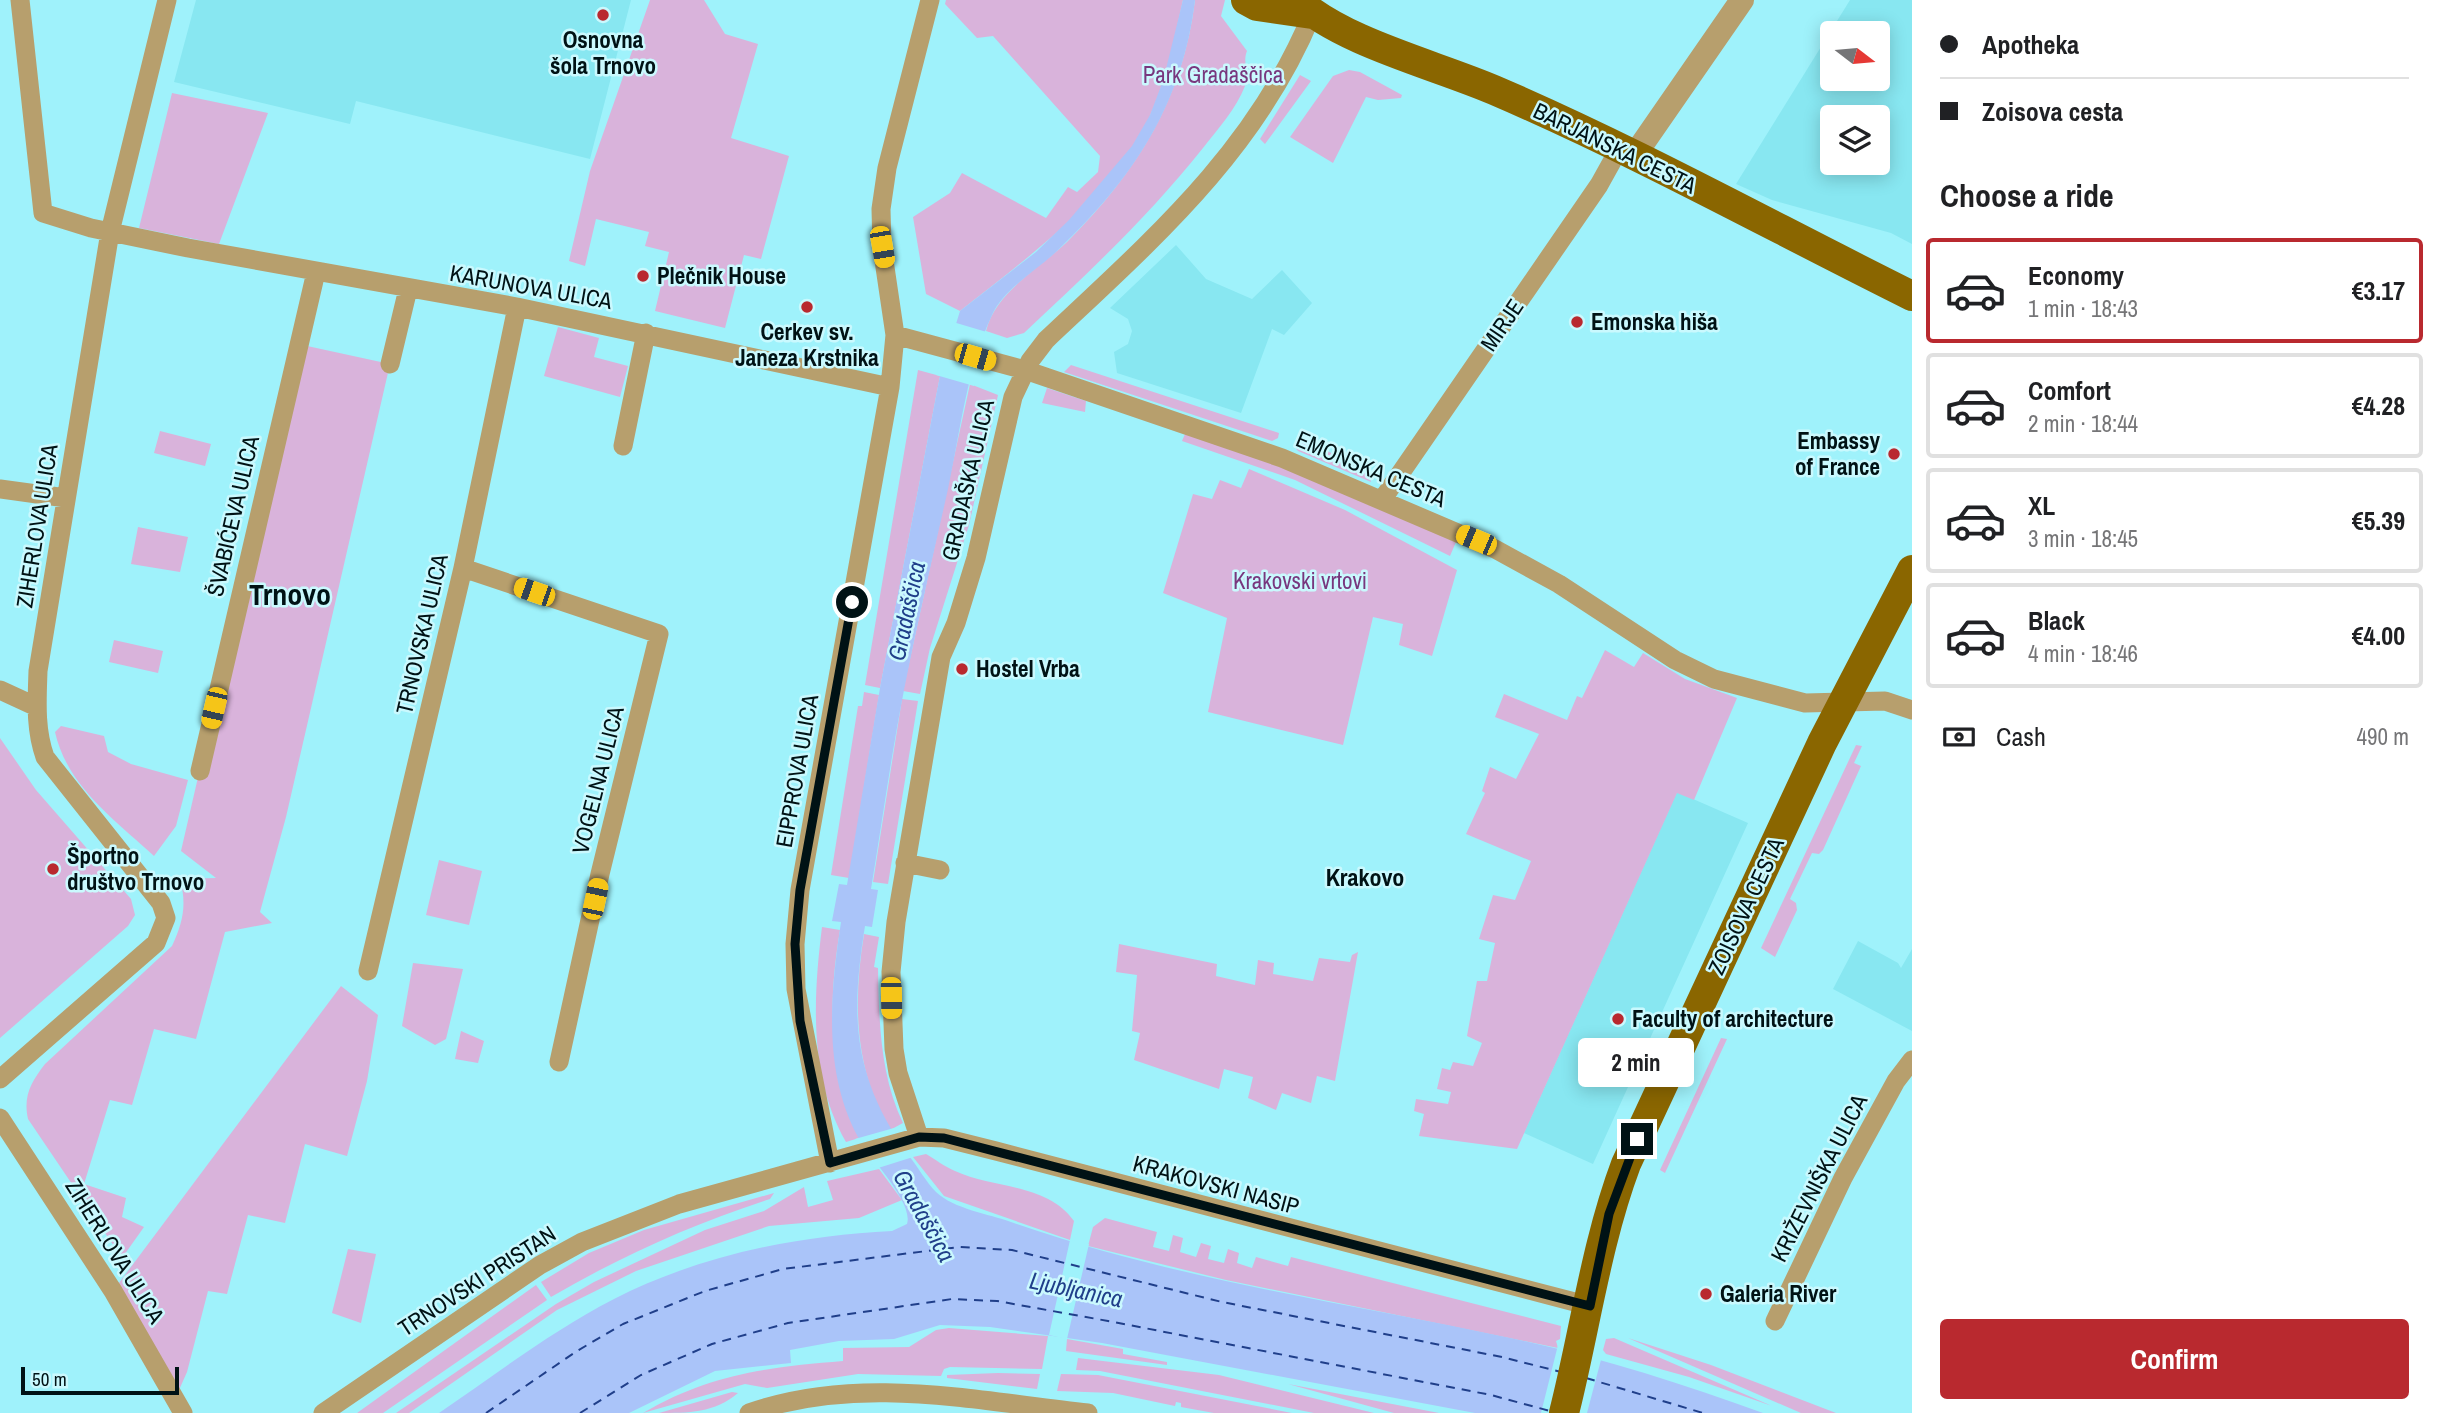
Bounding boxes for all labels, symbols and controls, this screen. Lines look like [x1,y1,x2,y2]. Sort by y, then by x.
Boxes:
marker: Osnovna šola Trnovo [595,7,611,23]
north arrow [1820,21,1890,91]
map controls [1820,21,1890,175]
place label: Osnovna šola Trnovo [550,24,656,81]
text: Apotheka [1982,27,2079,62]
park label: Park Gradaščica [1143,59,1284,90]
text: Zoisova cesta [1982,94,2123,129]
street label: BARJANSKA CESTA [1528,95,1702,201]
button: layers [1820,105,1890,175]
text: Choose a ride [1940,174,2114,217]
car [869,224,896,270]
street label: KARUNOVA ULICA [448,257,615,316]
text: Economy [2028,258,2124,293]
icon: car [1944,259,2007,322]
place label: Plečnik House [657,260,786,291]
marker: Plečnik House [635,268,651,284]
text: €3.17 [2352,273,2405,308]
street label: MIRJE [1473,293,1530,357]
text: 1 min · 18:43 [2028,293,2138,324]
marker: Cerkev sv. Janeza Krstnika [799,299,815,315]
place label: Emonska hiša [1591,306,1718,337]
marker: Emonska hiša [1569,314,1585,330]
place label: Cerkev sv. Janeza Krstnika [735,316,879,373]
car [952,341,999,373]
text: Comfort [2028,373,2111,408]
icon: car [1944,374,2007,437]
text: €4.28 [2352,388,2405,423]
street label: GRADAŠKA ULICA [934,396,1001,564]
text: 2 min · 18:44 [2028,408,2138,439]
street label: EMONSKA CESTA [1291,423,1451,514]
place label: Embassy of France [1795,425,1881,482]
street label: ŠVABIĆEVA ULICA [199,432,266,599]
street label: ZIHERLOVA ULICA [8,441,65,610]
marker: Embassy of France [1886,446,1902,462]
text: XL [2028,488,2055,523]
icon: car [1944,489,2007,552]
text: €5.39 [2352,503,2405,538]
car [1453,522,1500,558]
text: 3 min · 18:45 [2028,523,2138,554]
street label: TRNOVSKA ULICA [388,550,455,717]
water label: Gradaščica [880,558,932,663]
park label: Krakovski vrtovi [1233,565,1367,596]
district label: Trnovo [249,574,331,614]
car [511,575,558,609]
route start [836,586,868,618]
text: Black [2028,603,2085,638]
icon: car [1944,604,2007,667]
text: €4.00 [2352,618,2405,653]
text: 4 min · 18:46 [2028,638,2138,669]
place label: Hostel Vrba [976,653,1080,684]
marker: Hostel Vrba [954,661,970,677]
car [200,685,229,731]
street label: EIPPROVA ULICA [768,692,825,850]
street label: VOGELNA ULICA [564,702,631,857]
icon: cash [1940,718,1978,756]
text: Cash [1996,719,2046,754]
text: 490 m [2357,721,2409,752]
street label: ZOISOVA CESTA [1700,832,1791,979]
place label: Športno društvo Trnovo [67,840,204,897]
marker: Športno društvo Trnovo [45,861,61,877]
district label: Krakovo [1326,861,1404,893]
car [581,876,610,922]
car [881,977,902,1019]
place label: Faculty of architecture [1632,1003,1833,1034]
marker: Faculty of architecture [1610,1011,1626,1027]
callout: 2 min [1579,1038,1695,1086]
text: 2 min [1611,1047,1661,1078]
street label: KRIŽEVNIŠKA ULICA [1763,1088,1874,1267]
route end [1621,1123,1653,1155]
street label: KRAKOVSKI NASIP [1130,1147,1303,1222]
water label: Gradaščica [886,1164,963,1267]
street label: ZIHERLOVA ULICA [58,1172,173,1329]
street label: TRNOVSKI PRISTAN [392,1218,562,1343]
water label: Ljubljanica [1027,1264,1126,1314]
place label: Galeria River [1720,1278,1837,1309]
marker: Galeria River [1698,1286,1714,1302]
button: Confirm [1940,1319,2409,1399]
scale bar [21,1364,178,1396]
text: 50 m [32,1366,67,1392]

